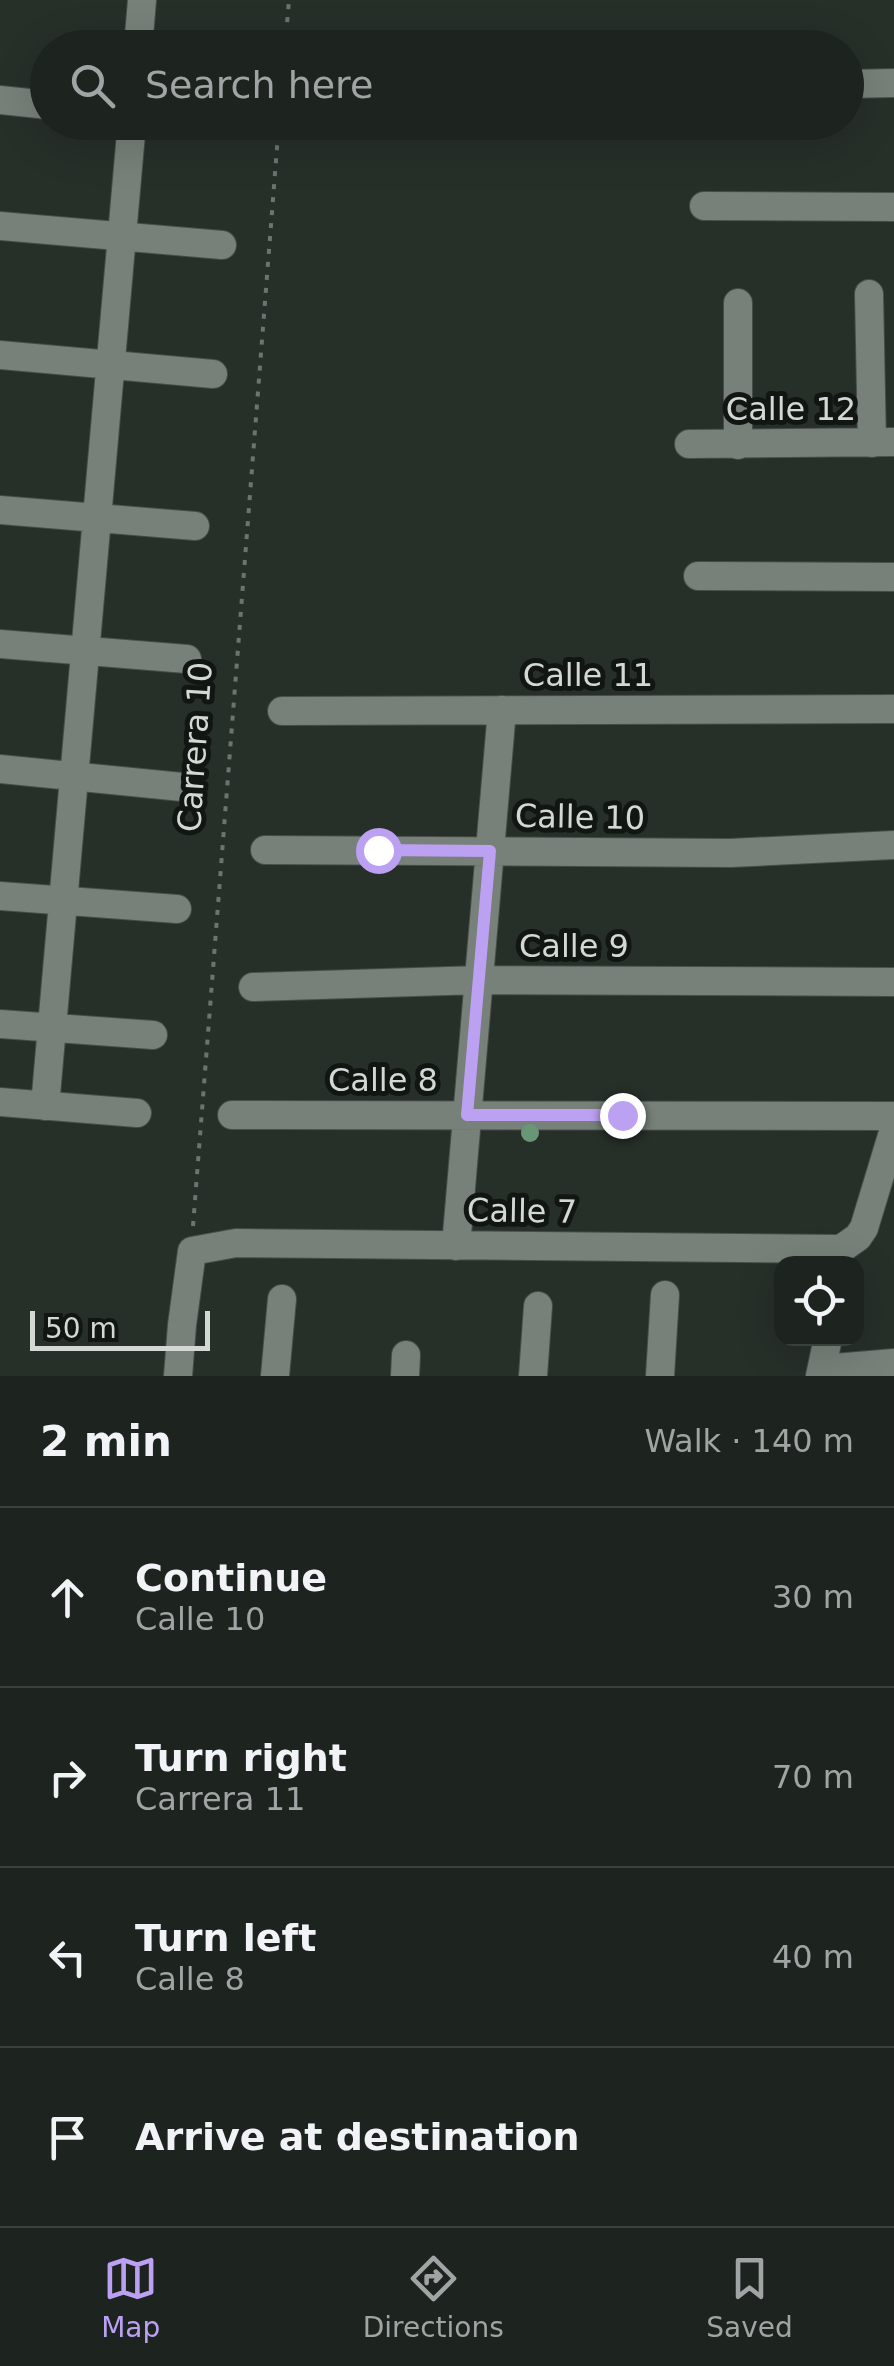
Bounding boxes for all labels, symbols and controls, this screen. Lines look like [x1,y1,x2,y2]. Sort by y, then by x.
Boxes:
search box [30,30,864,140]
icon: search [65,58,120,113]
text: Search here [145,63,373,107]
street label: Calle 12 [726,390,856,428]
street label: Calle 11 [523,656,653,694]
street label: Carrera 10 [170,661,220,833]
street label: Calle 10 [515,797,645,837]
route start [356,828,402,874]
street label: Calle 9 [519,927,629,965]
street label: Calle 8 [328,1061,438,1099]
route end [600,1093,646,1139]
street label: Calle 7 [467,1191,577,1231]
map controls [774,1256,864,1346]
button: locate [774,1256,864,1346]
scale bar [30,1306,210,1350]
text: 50 m [45,1312,117,1345]
text: 2 min [40,1417,172,1466]
text: Walk · 140 m [644,1422,854,1460]
text: Continue [135,1556,327,1600]
icon: ahead [40,1570,95,1625]
text: 30 m [772,1578,854,1616]
text: Calle 10 [135,1600,265,1638]
text: Turn right [135,1736,347,1780]
icon: right [40,1750,95,1805]
text: 70 m [772,1758,854,1796]
text: Carrera 11 [135,1780,305,1818]
text: Turn left [135,1916,316,1960]
icon: left [40,1930,95,1985]
text: 40 m [772,1938,854,1976]
text: Calle 8 [135,1960,245,1998]
icon: arrive [40,2110,95,2165]
text: Arrive at destination [135,2115,580,2159]
tab: Map [101,2251,160,2344]
tab: Directions [363,2251,504,2344]
tab: Saved [706,2251,793,2344]

